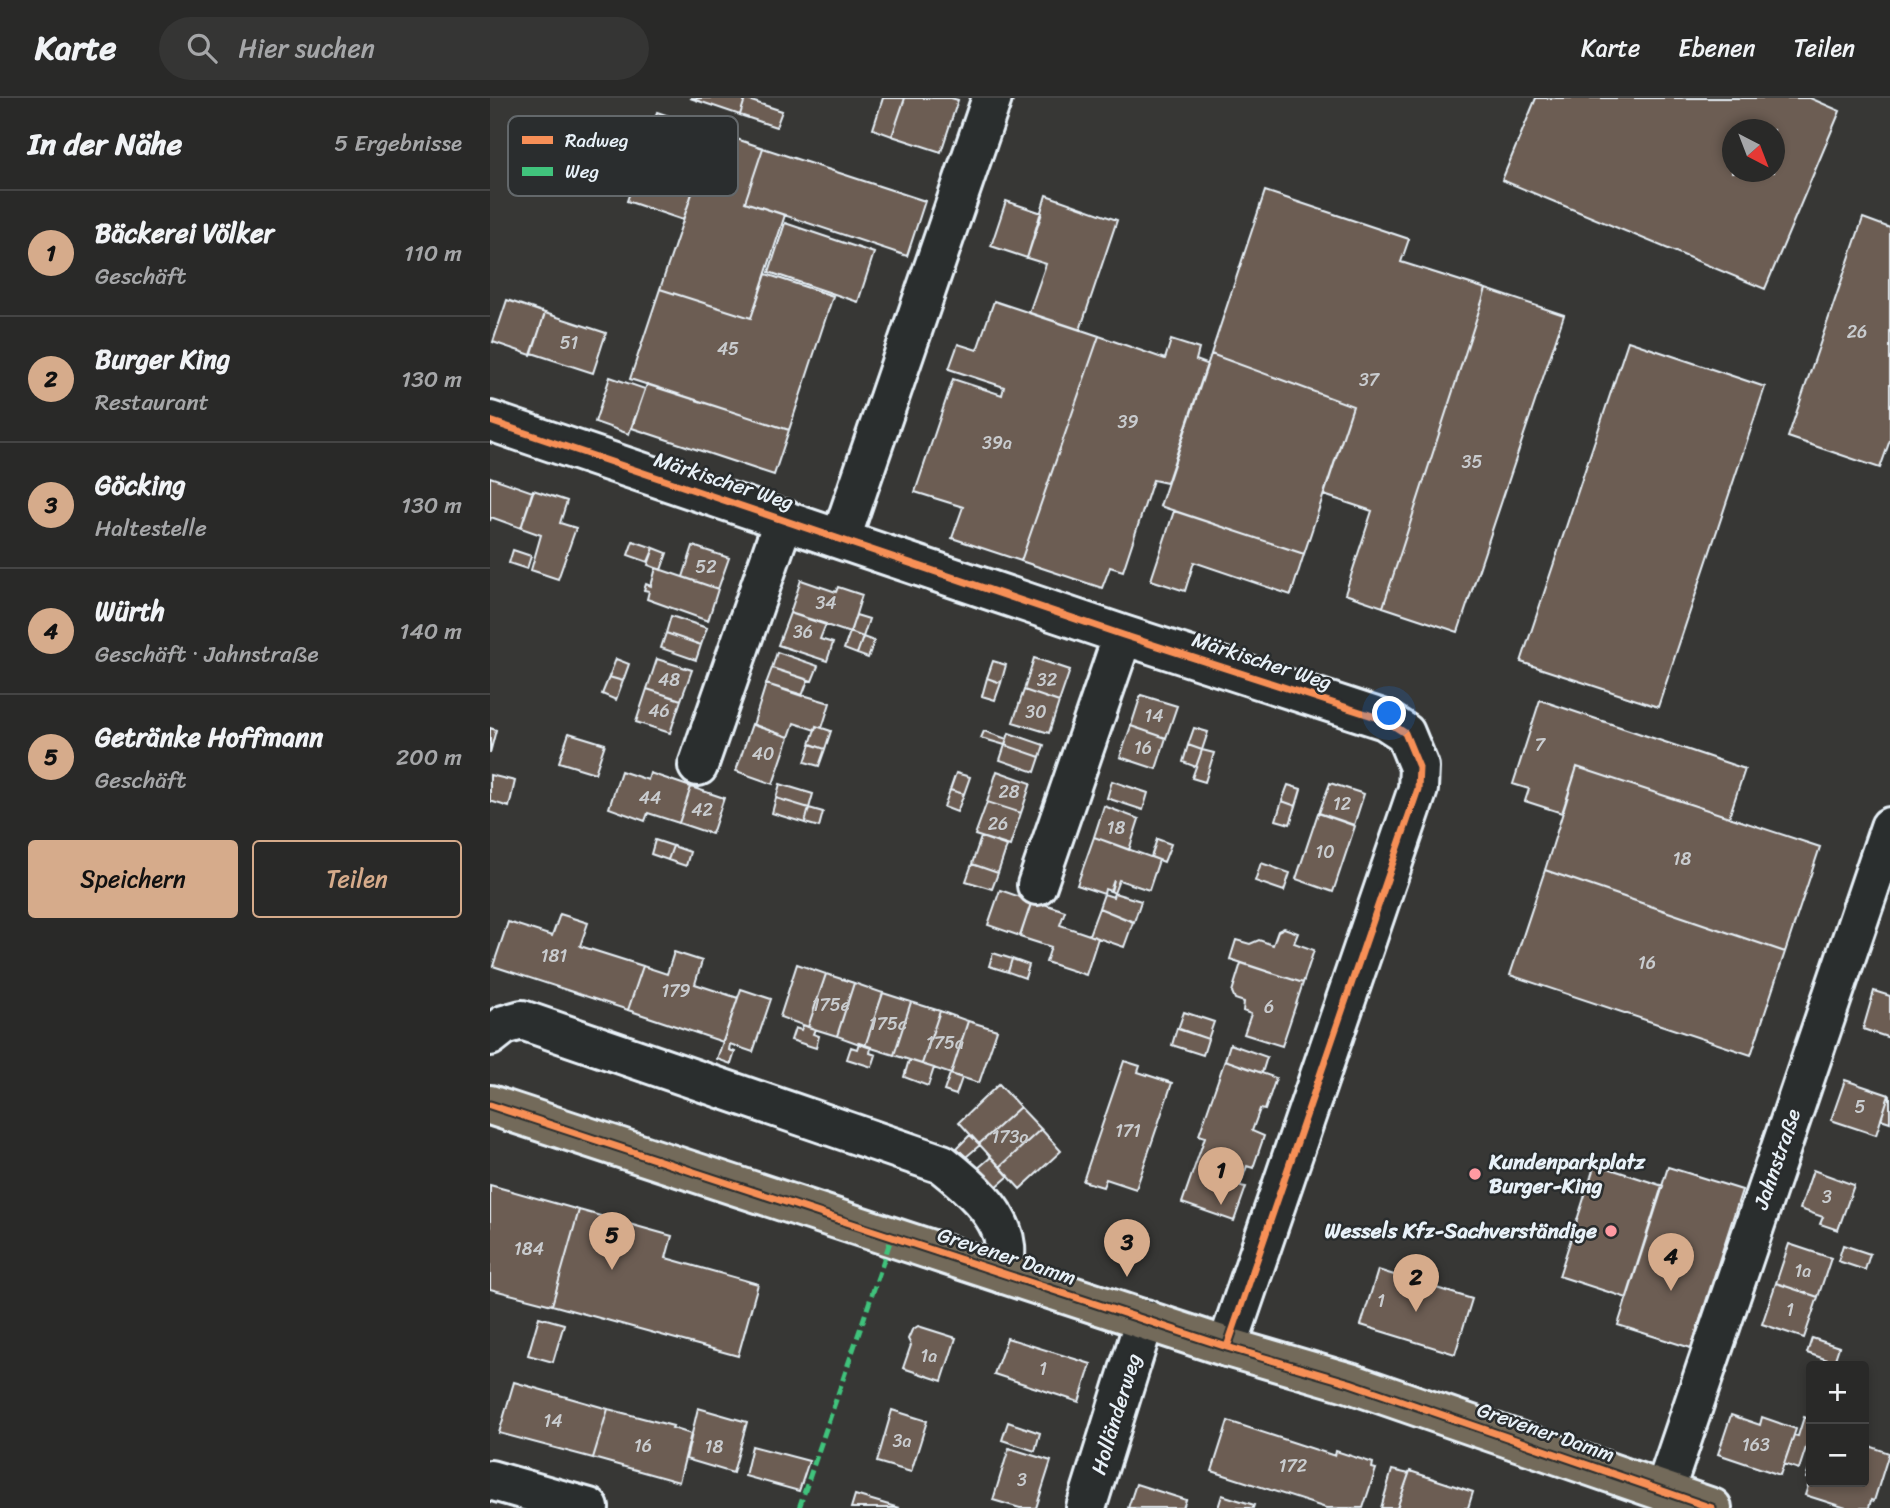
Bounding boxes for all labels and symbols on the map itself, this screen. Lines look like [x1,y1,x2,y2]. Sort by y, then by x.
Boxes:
legend [508,116,738,196]
north arrow [1722,119,1785,182]
text: Radweg [565,124,629,157]
text: Weg [565,155,599,188]
house number: 26 [1847,316,1867,348]
house number: 51 [560,327,579,359]
house number: 45 [717,333,739,365]
house number: 37 [1359,364,1381,396]
house number: 39 [1118,406,1138,438]
house number: 39a [982,427,1012,459]
street label: Märkischer Weg [649,441,799,522]
house number: 35 [1462,446,1482,478]
house number: 52 [695,551,717,583]
house number: 34 [815,587,837,619]
house number: 36 [793,616,813,648]
street label: Märkischer Weg [1187,621,1337,702]
house number: 48 [658,664,680,696]
house number: 32 [1037,664,1057,696]
house number: 46 [648,695,670,727]
house number: 30 [1025,696,1047,728]
your location [1372,696,1406,730]
house number: 14 [1145,700,1163,732]
house number: 7 [1535,729,1547,761]
house number: 16 [1134,732,1152,764]
house number: 40 [752,738,774,770]
house number: 28 [998,776,1020,808]
house number: 44 [639,782,661,814]
house number: 12 [1333,788,1351,820]
house number: 42 [691,794,713,826]
house number: 26 [988,808,1008,840]
house number: 18 [1107,812,1125,844]
house number: 10 [1315,836,1335,868]
house number: 18 [1673,843,1691,875]
house number: 181 [541,940,567,972]
house number: 16 [1638,947,1656,979]
house number: 179 [661,975,691,1007]
house number: 175e [812,989,850,1021]
house number: 6 [1264,991,1274,1023]
house number: 175c [869,1008,907,1040]
house number: 175a [926,1027,964,1059]
house number: 5 [1855,1091,1866,1123]
street label: Jahnstraße [1742,1104,1812,1215]
house number: 171 [1115,1115,1141,1147]
house number: 173a [992,1121,1028,1153]
place label: Kundenparkplatz Burger-King [1488,1143,1646,1205]
pin: 1 [1198,1147,1244,1205]
marker: Kundenparkplatz Burger-King [1467,1166,1483,1182]
house number: 3 [1822,1181,1832,1213]
pin: 5 [589,1212,635,1270]
place label: Wessels Kfz-Sachverständige [1325,1212,1597,1250]
street label: Grevener Damm [933,1216,1081,1296]
pin: 3 [1104,1219,1150,1277]
marker: Wessels Kfz-Sachverständige [1603,1223,1619,1239]
house number: 184 [514,1233,544,1265]
pin: 4 [1648,1233,1694,1291]
pin: 2 [1393,1254,1439,1312]
house number: 1a [1795,1255,1811,1287]
house number: 1 [1377,1285,1385,1317]
house number: 1 [1786,1294,1794,1326]
house number: 1a [921,1340,937,1372]
street label: Holländerweg [1080,1348,1153,1479]
house number: 1 [1039,1353,1047,1385]
street label: Grevener Damm [1472,1391,1620,1473]
house number: 14 [544,1405,562,1437]
house number: 3a [893,1425,911,1457]
house number: 163 [1742,1429,1770,1461]
house number: 16 [634,1430,652,1462]
house number: 18 [705,1431,723,1463]
house number: 172 [1279,1450,1307,1482]
house number: 3 [1017,1464,1027,1496]

